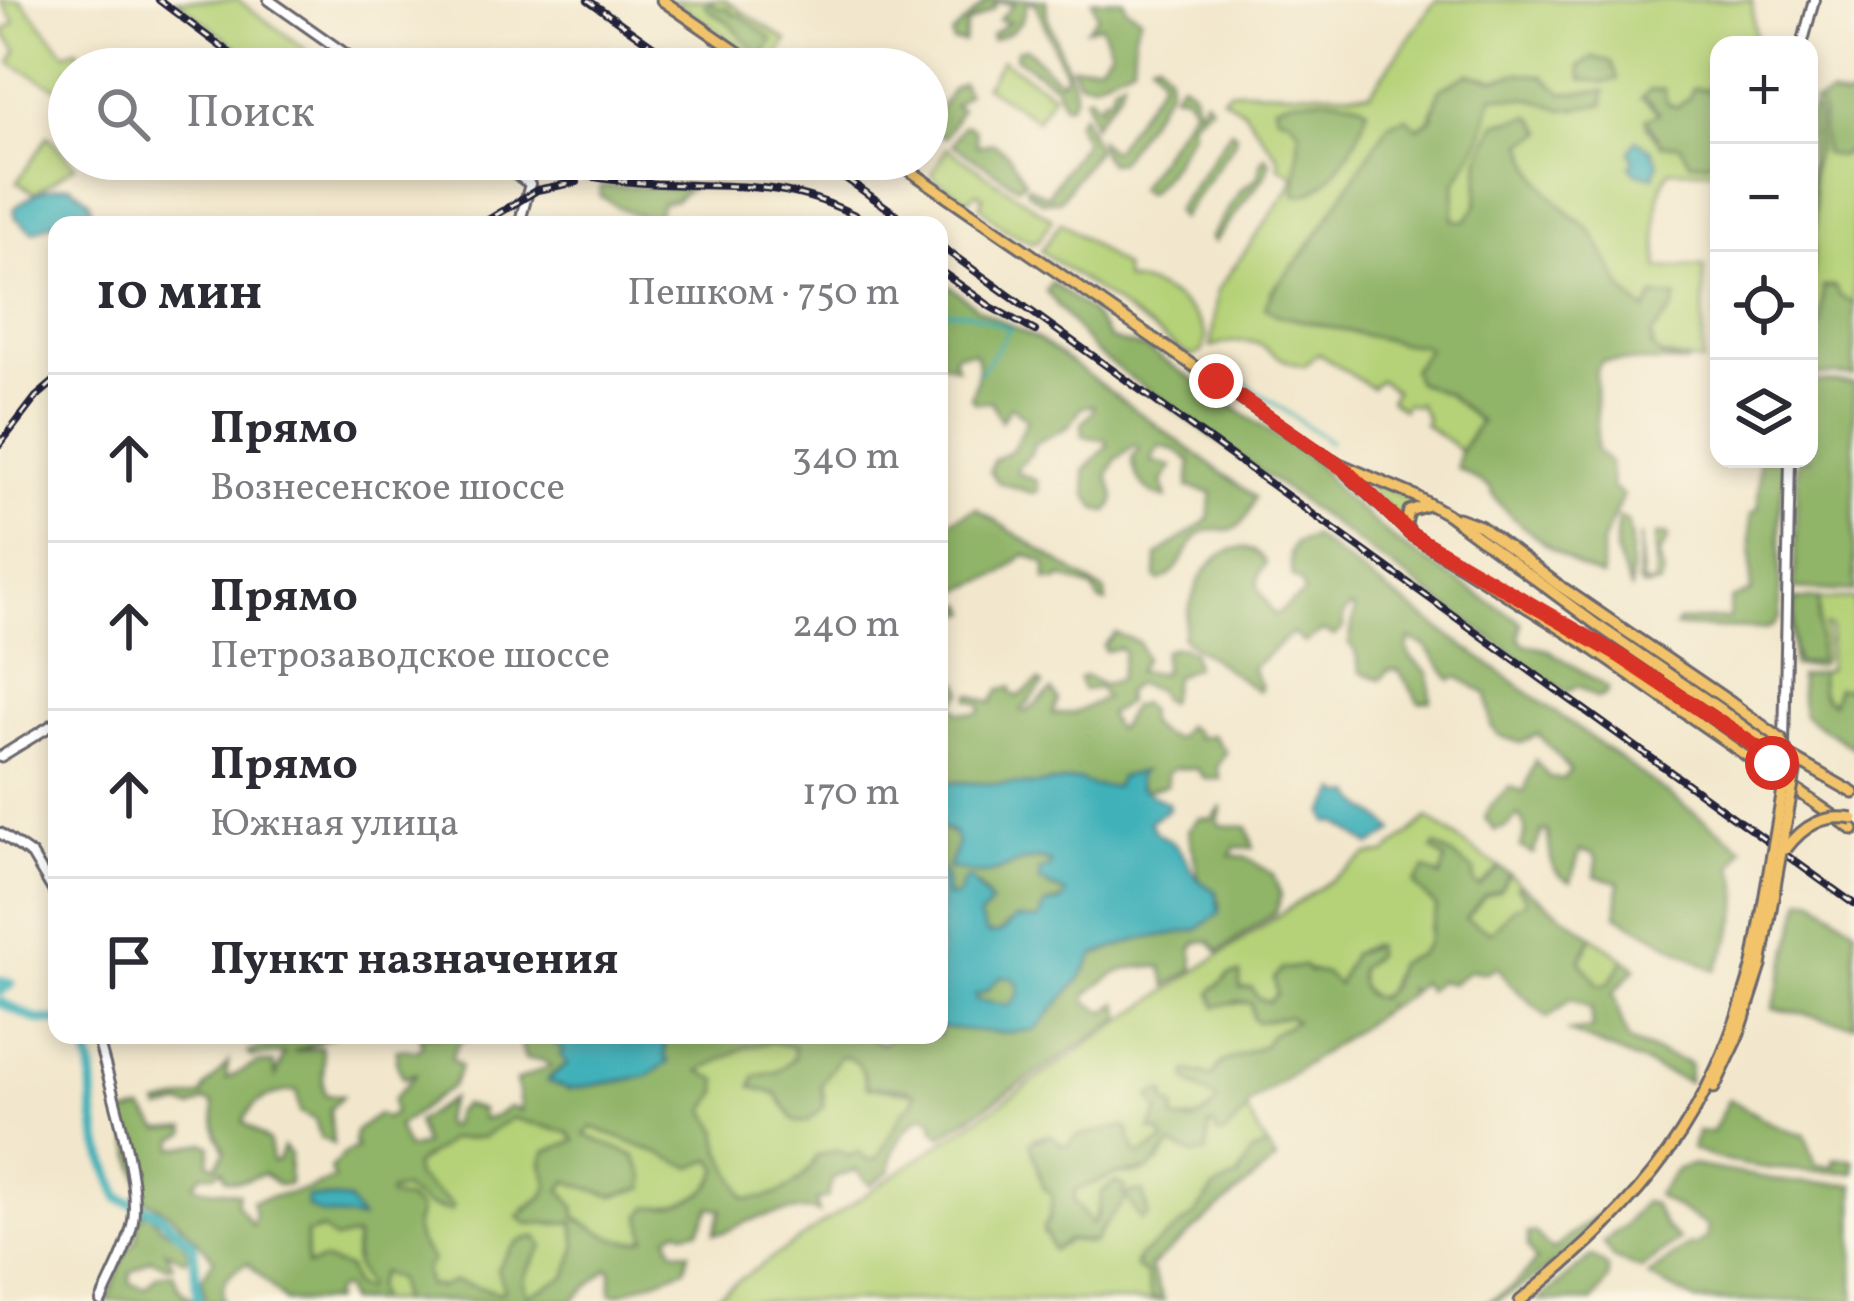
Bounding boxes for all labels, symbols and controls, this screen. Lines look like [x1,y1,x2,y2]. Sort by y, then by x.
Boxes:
map controls [1710,36,1818,468]
button: + [1710,36,1818,144]
search box [48,48,948,180]
icon: search [90,81,156,147]
text: Поиск [186,83,315,146]
button: − [1710,144,1818,252]
button: locate [1710,252,1818,360]
text: 10 мин [96,259,262,330]
text: Пешком · 750 m [627,267,900,321]
route end [1189,354,1243,408]
button: layers [1710,360,1818,468]
text: Прямо [210,399,358,462]
icon: ahead [96,425,162,491]
text: 340 m [792,431,900,485]
text: Вознесенское шоссе [210,462,565,516]
text: Прямо [210,567,358,630]
icon: ahead [96,593,162,659]
text: 240 m [792,599,900,653]
text: Петрозаводское шоссе [210,630,610,684]
text: Прямо [210,735,358,798]
route start [1745,736,1799,790]
icon: ahead [96,761,162,827]
text: 170 m [802,767,900,821]
text: Южная улица [210,798,459,852]
icon: arrive [96,929,162,995]
text: Пункт назначения [210,930,619,993]

